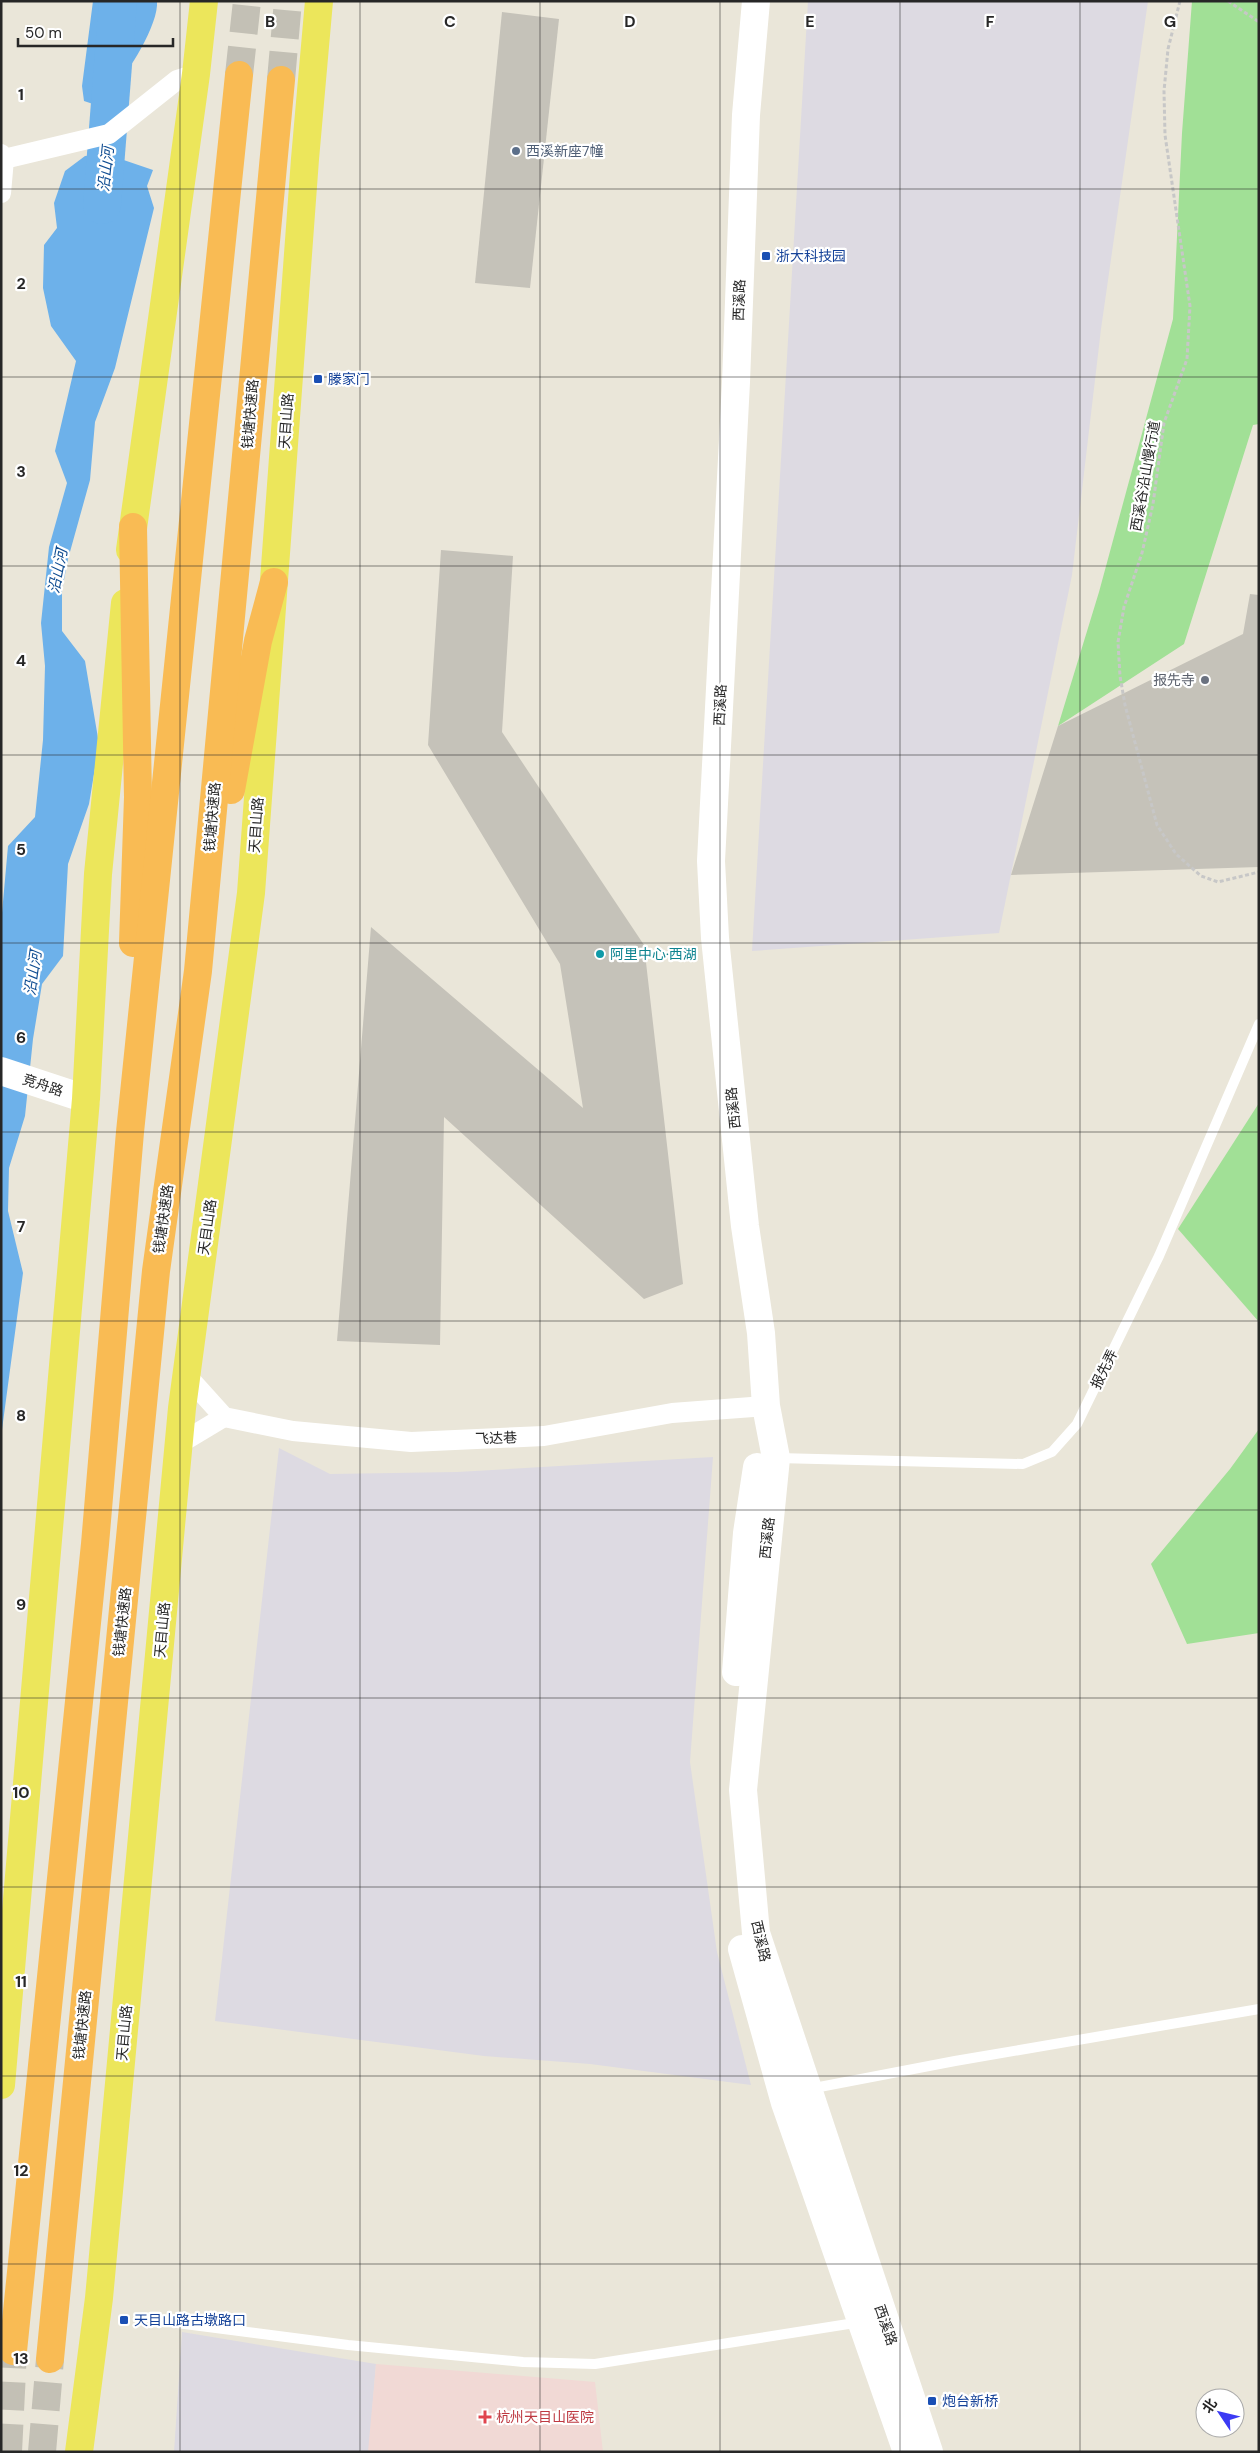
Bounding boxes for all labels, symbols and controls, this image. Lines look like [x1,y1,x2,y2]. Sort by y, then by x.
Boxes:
text: B [265,11,275,32]
text: C [444,11,456,32]
text: D [624,11,636,32]
text: E [805,11,815,32]
text: F [986,11,995,32]
text: G [1164,11,1176,32]
scale bar [18,15,172,47]
text: 50 m [25,23,62,43]
text: 1 [18,84,24,105]
place label: 西溪新座7幢 [526,142,603,160]
water label: 沿山河 [94,143,119,192]
marker: 西溪新座7幢 [510,145,522,157]
place label: 浙大科技园 [776,247,846,265]
marker: 浙大科技园 [760,250,772,262]
text: 2 [16,273,26,294]
street label: 西溪路 [729,279,749,321]
place label: 滕家门 [328,370,370,388]
marker: 滕家门 [312,373,324,385]
street label: 钱塘快速路 [238,378,262,450]
street label: 天目山路 [275,392,297,450]
street label: 西溪谷沿山慢行道 [1126,419,1164,533]
text: 3 [16,461,26,482]
water label: 沿山河 [44,544,73,595]
text: 4 [16,650,26,671]
place label: 报先寺 [1153,671,1195,689]
marker: 报先寺 [1199,674,1211,686]
street label: 西溪路 [710,684,730,726]
street label: 钱塘快速路 [200,781,224,853]
street label: 天目山路 [245,796,267,854]
text: 5 [16,839,26,860]
place label: 阿里中心·西湖 [610,945,697,963]
water label: 沿山河 [20,946,46,997]
marker: 阿里中心·西湖 [594,948,606,960]
text: 6 [16,1027,26,1048]
street label: 竞舟路 [20,1070,66,1100]
street label: 西溪路 [722,1086,744,1130]
street label: 钱塘快速路 [149,1183,177,1255]
street label: 天目山路 [194,1198,220,1256]
text: 7 [17,1216,26,1237]
street label: 报先弄 [1087,1346,1121,1392]
text: 8 [16,1405,26,1426]
street label: 飞达巷 [475,1428,517,1448]
street label: 西溪路 [756,1516,778,1560]
street label: 钱塘快速路 [109,1586,135,1658]
text: 9 [16,1594,26,1615]
street label: 天目山路 [151,1601,173,1659]
text: 10 [12,1782,30,1803]
street label: 西溪路 [748,1919,774,1963]
text: 11 [15,1971,27,1992]
street label: 钱塘快速路 [69,1989,95,2061]
street label: 天目山路 [113,2004,135,2062]
text: 12 [13,2160,29,2181]
street label: 西溪路 [871,2302,901,2348]
place label: 天目山路古墩路口 [134,2311,246,2329]
marker: 天目山路古墩路口 [118,2314,130,2326]
text: 13 [13,2348,29,2369]
north arrow [1195,2388,1245,2438]
place label: 炮台新桥 [942,2392,998,2410]
marker: 炮台新桥 [926,2395,938,2407]
text: 北 [1198,2395,1221,2416]
place label: 杭州天目山医院 [496,2408,594,2426]
marker: 杭州天目山医院 [478,2410,492,2424]

